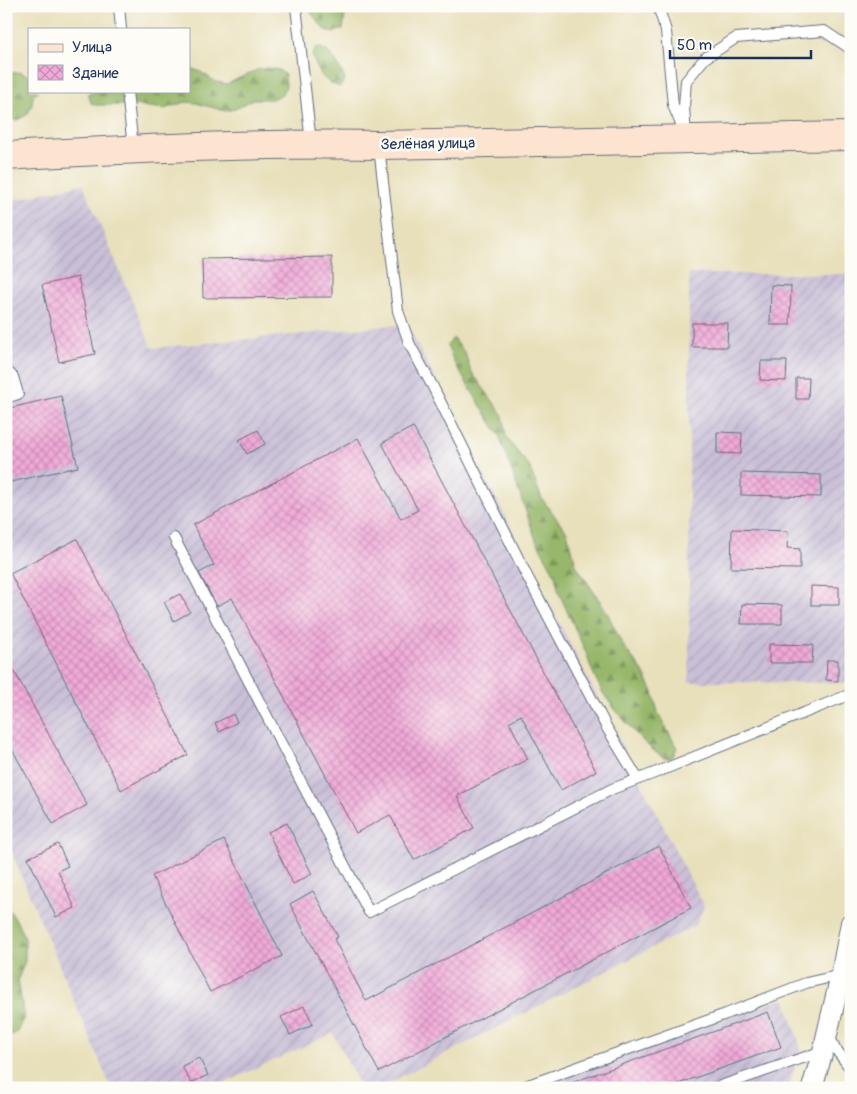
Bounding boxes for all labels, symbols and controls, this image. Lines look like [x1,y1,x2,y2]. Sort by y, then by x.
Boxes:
legend [28,28,190,92]
scale bar [670,28,811,60]
text: 50 m [677,36,712,55]
text: Улица [72,38,112,57]
text: Здание [72,64,119,83]
street label: Зелёная улица [381,134,475,154]

